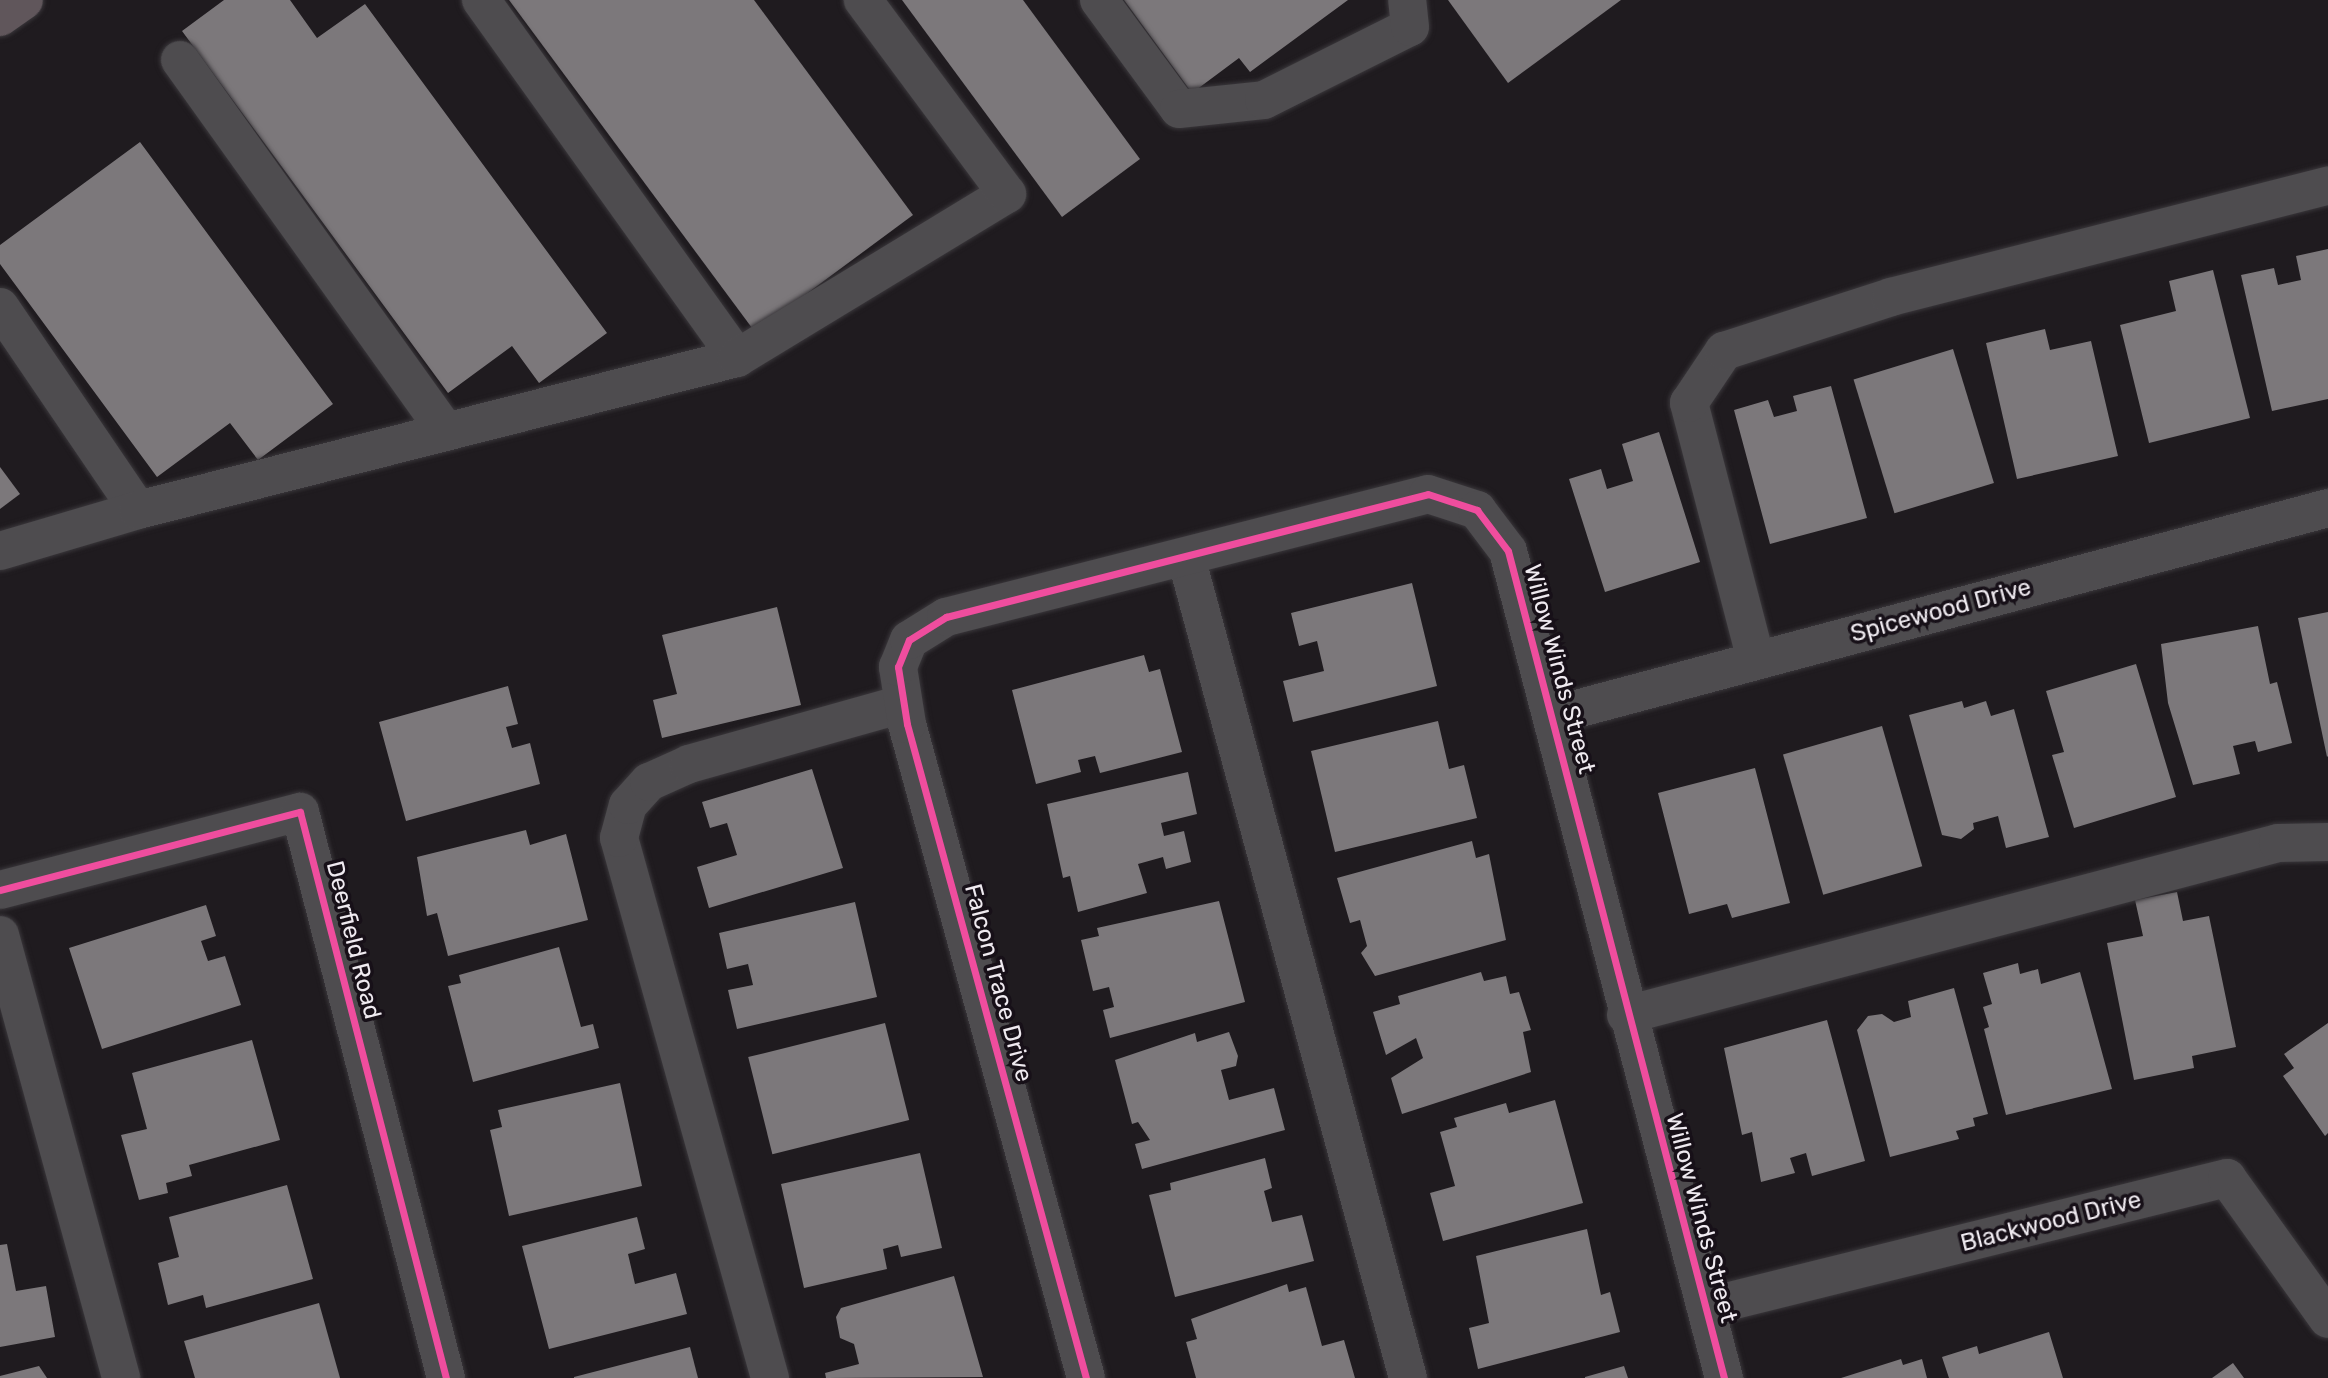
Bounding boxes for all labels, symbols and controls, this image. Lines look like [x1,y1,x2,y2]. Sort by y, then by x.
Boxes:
street label: Willow Winds Street [1517,561,1601,777]
street label: Spicewood Drive [1848,573,2034,649]
street label: Deerfield Road [319,858,387,1022]
street label: Falcon Trace Drive [958,881,1038,1085]
street label: Willow Winds Street [1659,1110,1743,1326]
street label: Blackwood Drive [1958,1186,2144,1258]

